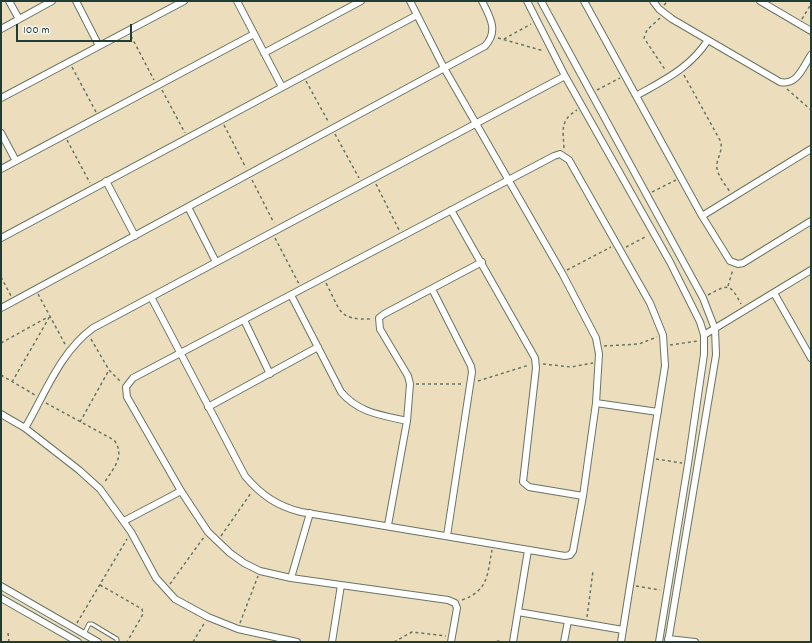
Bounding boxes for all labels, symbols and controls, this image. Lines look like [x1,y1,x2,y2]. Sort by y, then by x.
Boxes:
scale bar [18,16,134,42]
text: 100 m [23,22,50,39]

